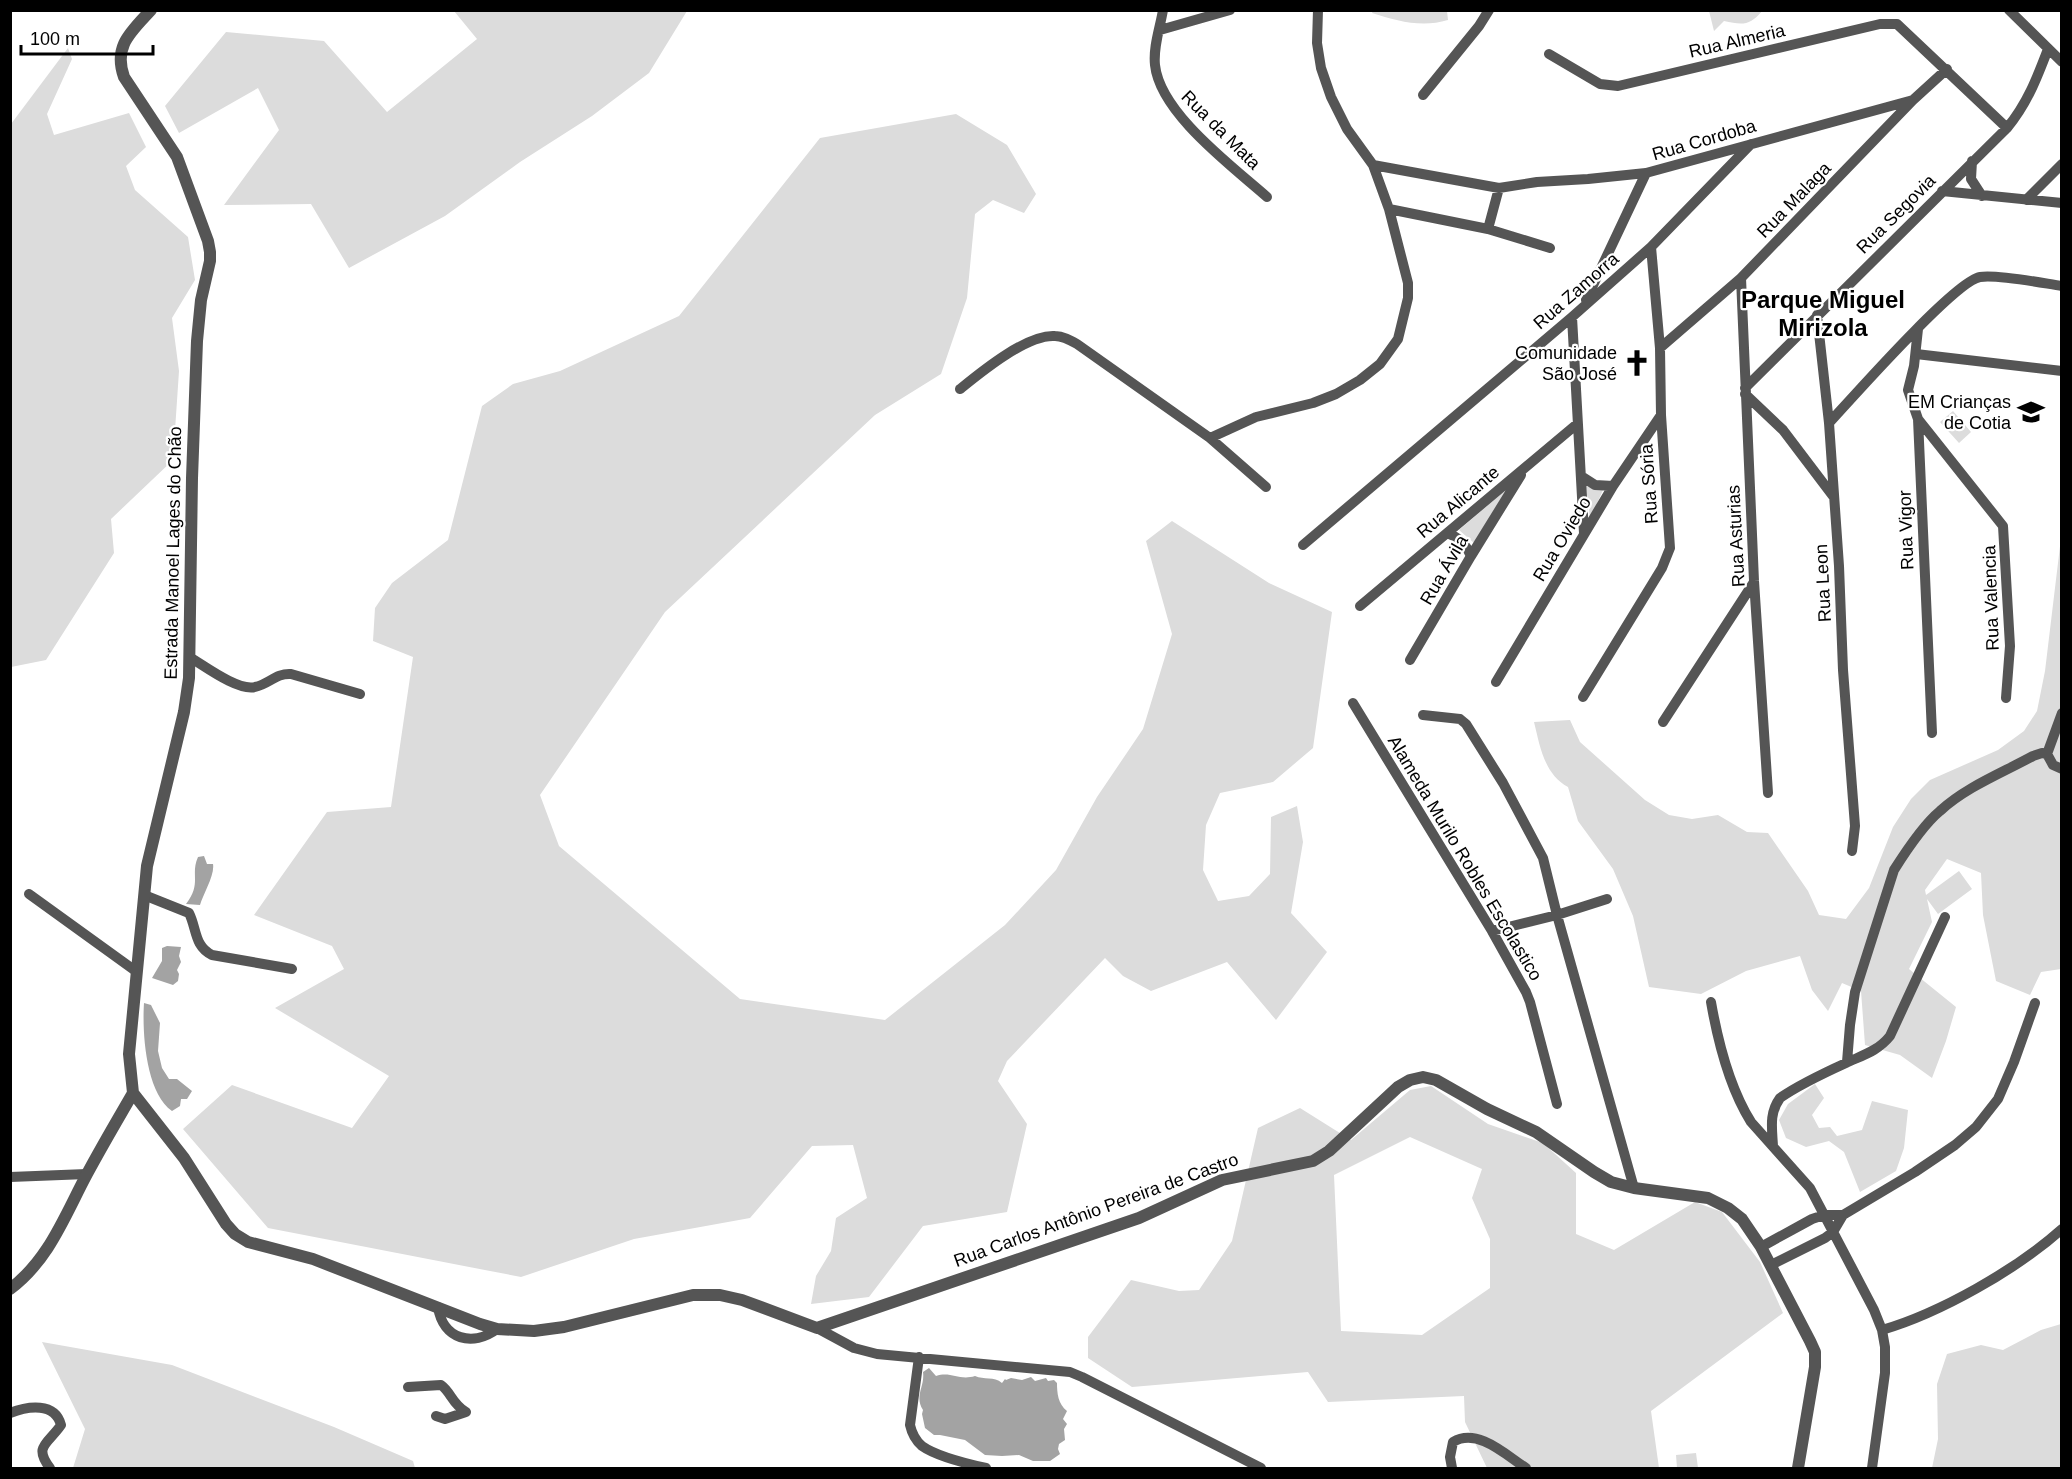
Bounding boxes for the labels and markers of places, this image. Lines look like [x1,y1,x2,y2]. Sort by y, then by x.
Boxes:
place label: Comunidade São José [1515,343,1617,384]
church icon: Comunidade São José [1622,348,1652,378]
place label: EM Crianças de Cotia [1908,392,2012,433]
school or university icon: EM Crianças de Cotia [2016,397,2046,427]

